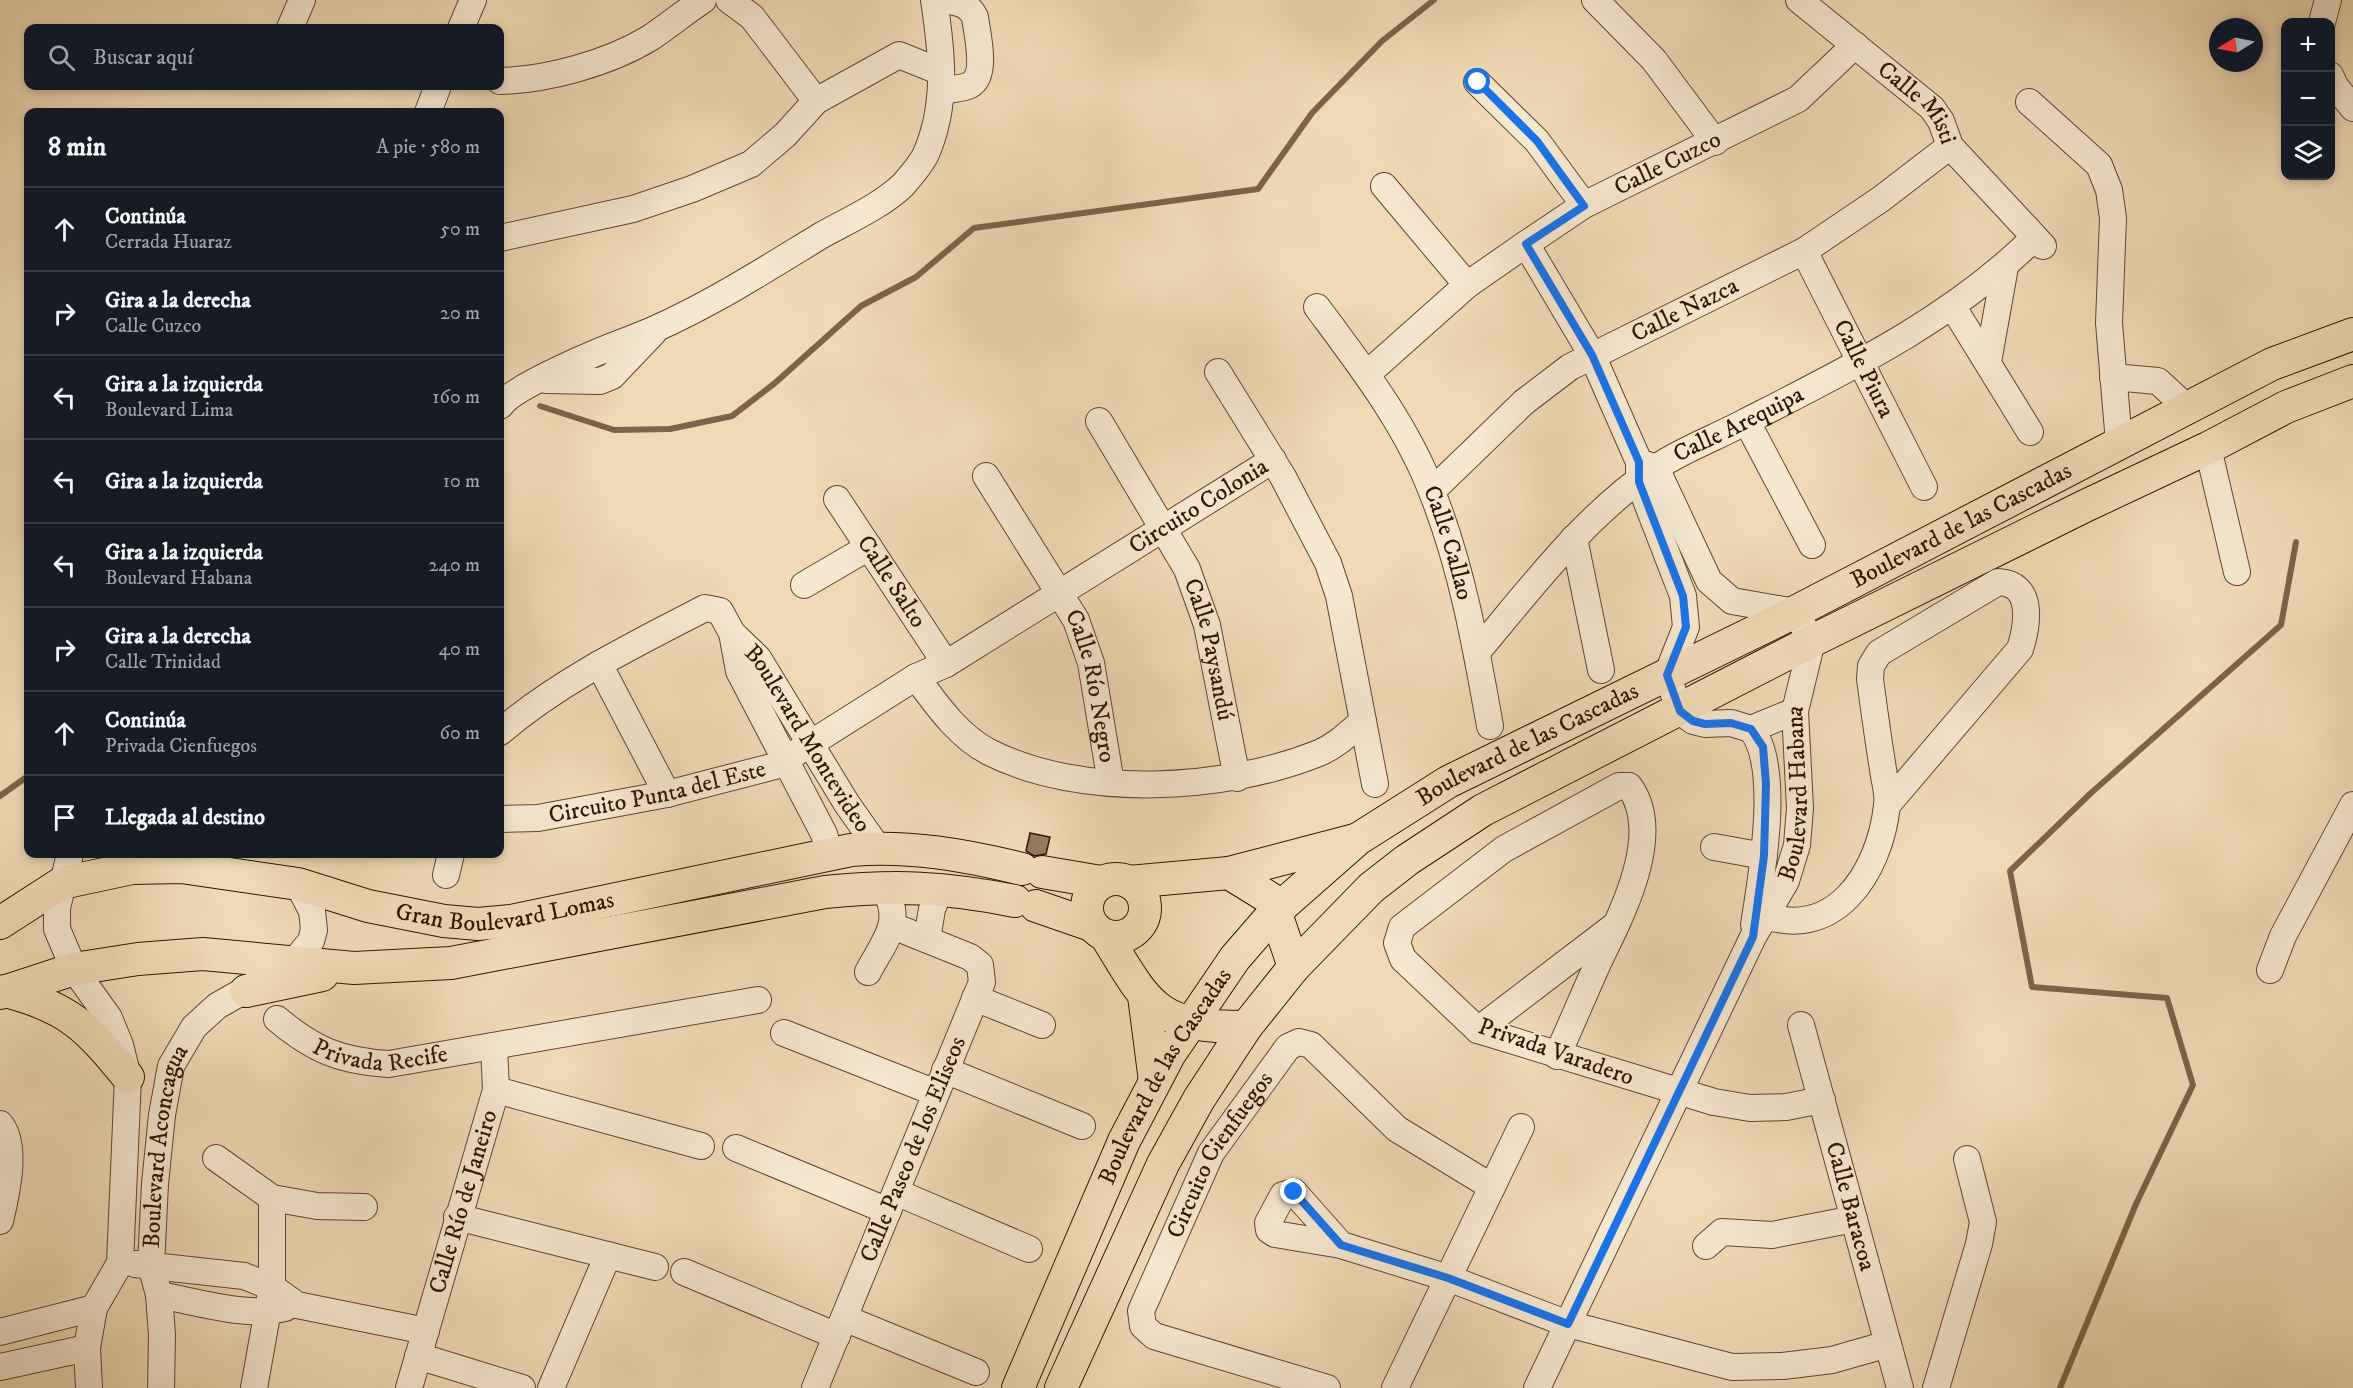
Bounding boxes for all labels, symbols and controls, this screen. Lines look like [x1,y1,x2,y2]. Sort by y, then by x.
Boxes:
north arrow [2209,18,2263,72]
map controls [2281,18,2335,180]
button: + [2281,18,2335,72]
search box [24,24,504,90]
icon: search [45,41,78,74]
text: Buscar aquí [93,44,193,71]
street label: Calle Misti [1871,55,1963,148]
route start [1464,68,1490,94]
button: − [2281,72,2335,126]
street label: Calle Cuzco [1609,124,1726,203]
button: layers [2281,126,2335,180]
text: 8 min [48,131,106,164]
text: A pie · 580 m [376,135,480,160]
text: Continúa [105,203,186,230]
icon: ahead [48,213,81,246]
text: 50 m [440,217,480,242]
text: Cerrada Huaraz [105,230,232,255]
street label: Calle Nazca [1626,271,1744,349]
text: Gira a la derecha [105,287,251,314]
icon: right [48,297,81,330]
text: 20 m [440,301,480,326]
text: Calle Cuzco [105,314,201,339]
street label: Calle Piura [1826,314,1902,424]
text: Gira a la izquierda [105,371,263,398]
street label: Calle Arequipa [1668,379,1809,469]
icon: left [48,381,81,414]
text: 160 m [432,385,480,410]
text: Boulevard Lima [105,398,233,423]
street label: Circuito Colonia [1123,451,1275,561]
street label: Boulevard de las Cascadas [1846,456,2077,595]
icon: left [48,465,81,498]
text: Gira a la izquierda [105,468,263,495]
text: 10 m [443,469,480,494]
street label: Calle Callao [1416,481,1480,603]
street label: Calle Salto [850,530,933,634]
text: Gira a la izquierda [105,539,263,566]
icon: left [48,549,81,582]
text: 240 m [429,553,480,578]
text: Boulevard Habana [105,566,252,591]
street label: Calle Paysandú [1177,574,1240,723]
street label: Calle Río Negro [1058,604,1122,765]
text: Gira a la derecha [105,623,251,650]
icon: right [48,633,81,666]
text: 40 m [438,637,480,662]
street label: Boulevard Montevideo [738,638,877,838]
text: Calle Trinidad [105,650,221,675]
street label: Boulevard de las Cascadas [1411,676,1643,813]
street label: Boulevard Habana [1772,701,1815,885]
text: Continúa [105,707,186,734]
icon: ahead [48,717,81,750]
text: 60 m [440,721,480,746]
text: Privada Cienfuegos [105,734,257,759]
street label: Circuito Punta del Este [546,754,769,831]
icon: arrive [48,801,81,834]
text: Llegada al destino [105,804,265,831]
street label: Gran Boulevard Lomas [393,885,617,939]
street label: Boulevard de las Cascadas [1092,963,1239,1189]
street label: Privada Varadero [1474,1011,1638,1093]
street label: Privada Recife [308,1032,450,1079]
street label: Calle Paseo de los Eliseos [853,1032,973,1267]
street label: Boulevard Aconcagua [137,1038,196,1249]
street label: Circuito Cienfuegos [1160,1066,1280,1243]
street label: Calle Río de Janeiro [422,1106,504,1297]
street label: Calle Baracoa [1819,1139,1883,1275]
route end [1280,1178,1306,1204]

